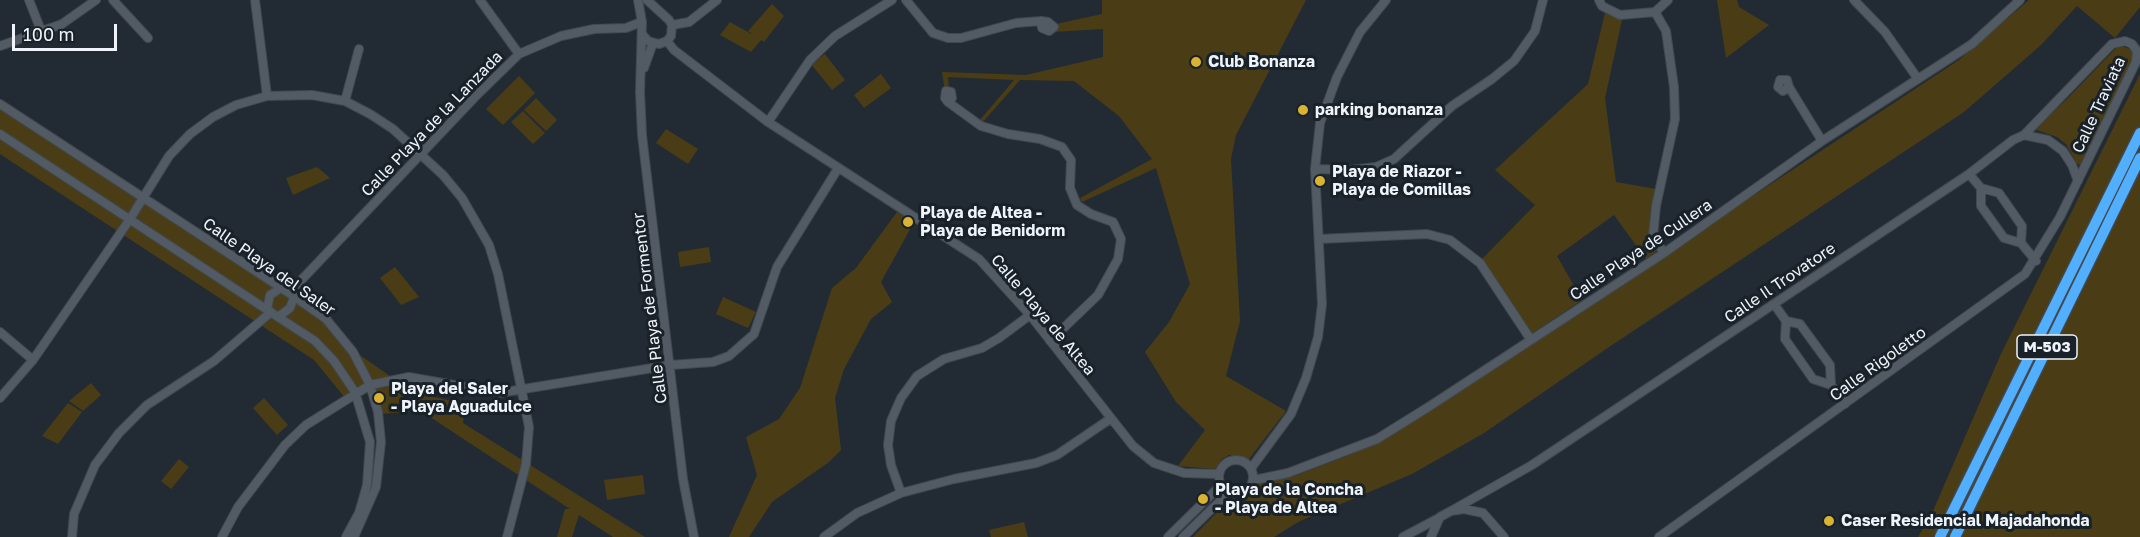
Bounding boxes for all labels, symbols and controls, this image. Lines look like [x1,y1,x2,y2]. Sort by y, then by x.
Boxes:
scale bar [15,12,120,50]
text: 100 m [23,23,74,45]
street label: Calle Playa de la Lanzada [357,47,507,201]
place label: Club Bonanza [1208,52,1315,72]
street label: Calle Traviata [2068,54,2130,156]
marker: Club Bonanza [1189,55,1203,69]
place label: parking bonanza [1315,100,1443,120]
marker: parking bonanza [1296,103,1310,117]
place label: Playa de Riazor - Playa de Comillas [1332,162,1471,200]
marker: Playa de Riazor - Playa de Comillas [1313,174,1327,188]
street label: Calle Playa de Cullera [1566,195,1716,305]
place label: Playa de Altea - Playa de Benidorm [920,203,1065,241]
street label: Calle Playa de Formentor [629,211,671,405]
street label: Calle Playa del Saler [199,214,339,320]
marker: Playa de Altea - Playa de Benidorm [901,215,915,229]
street label: Calle Il Trovatore [1721,239,1839,327]
street label: Calle Playa de Altea [987,251,1099,379]
street label: Calle Rigoletto [1826,323,1930,405]
road number: M-503 [2017,335,2077,359]
place label: Playa del Saler - Playa Aguadulce [391,379,532,417]
marker: Playa del Saler - Playa Aguadulce [372,391,386,405]
place label: Playa de la Concha - Playa de Altea [1215,480,1363,518]
marker: Playa de la Concha - Playa de Altea [1196,492,1210,506]
place label: Caser Residencial Majadahonda [1841,511,2090,531]
marker: Caser Residencial Majadahonda [1822,514,1836,528]

